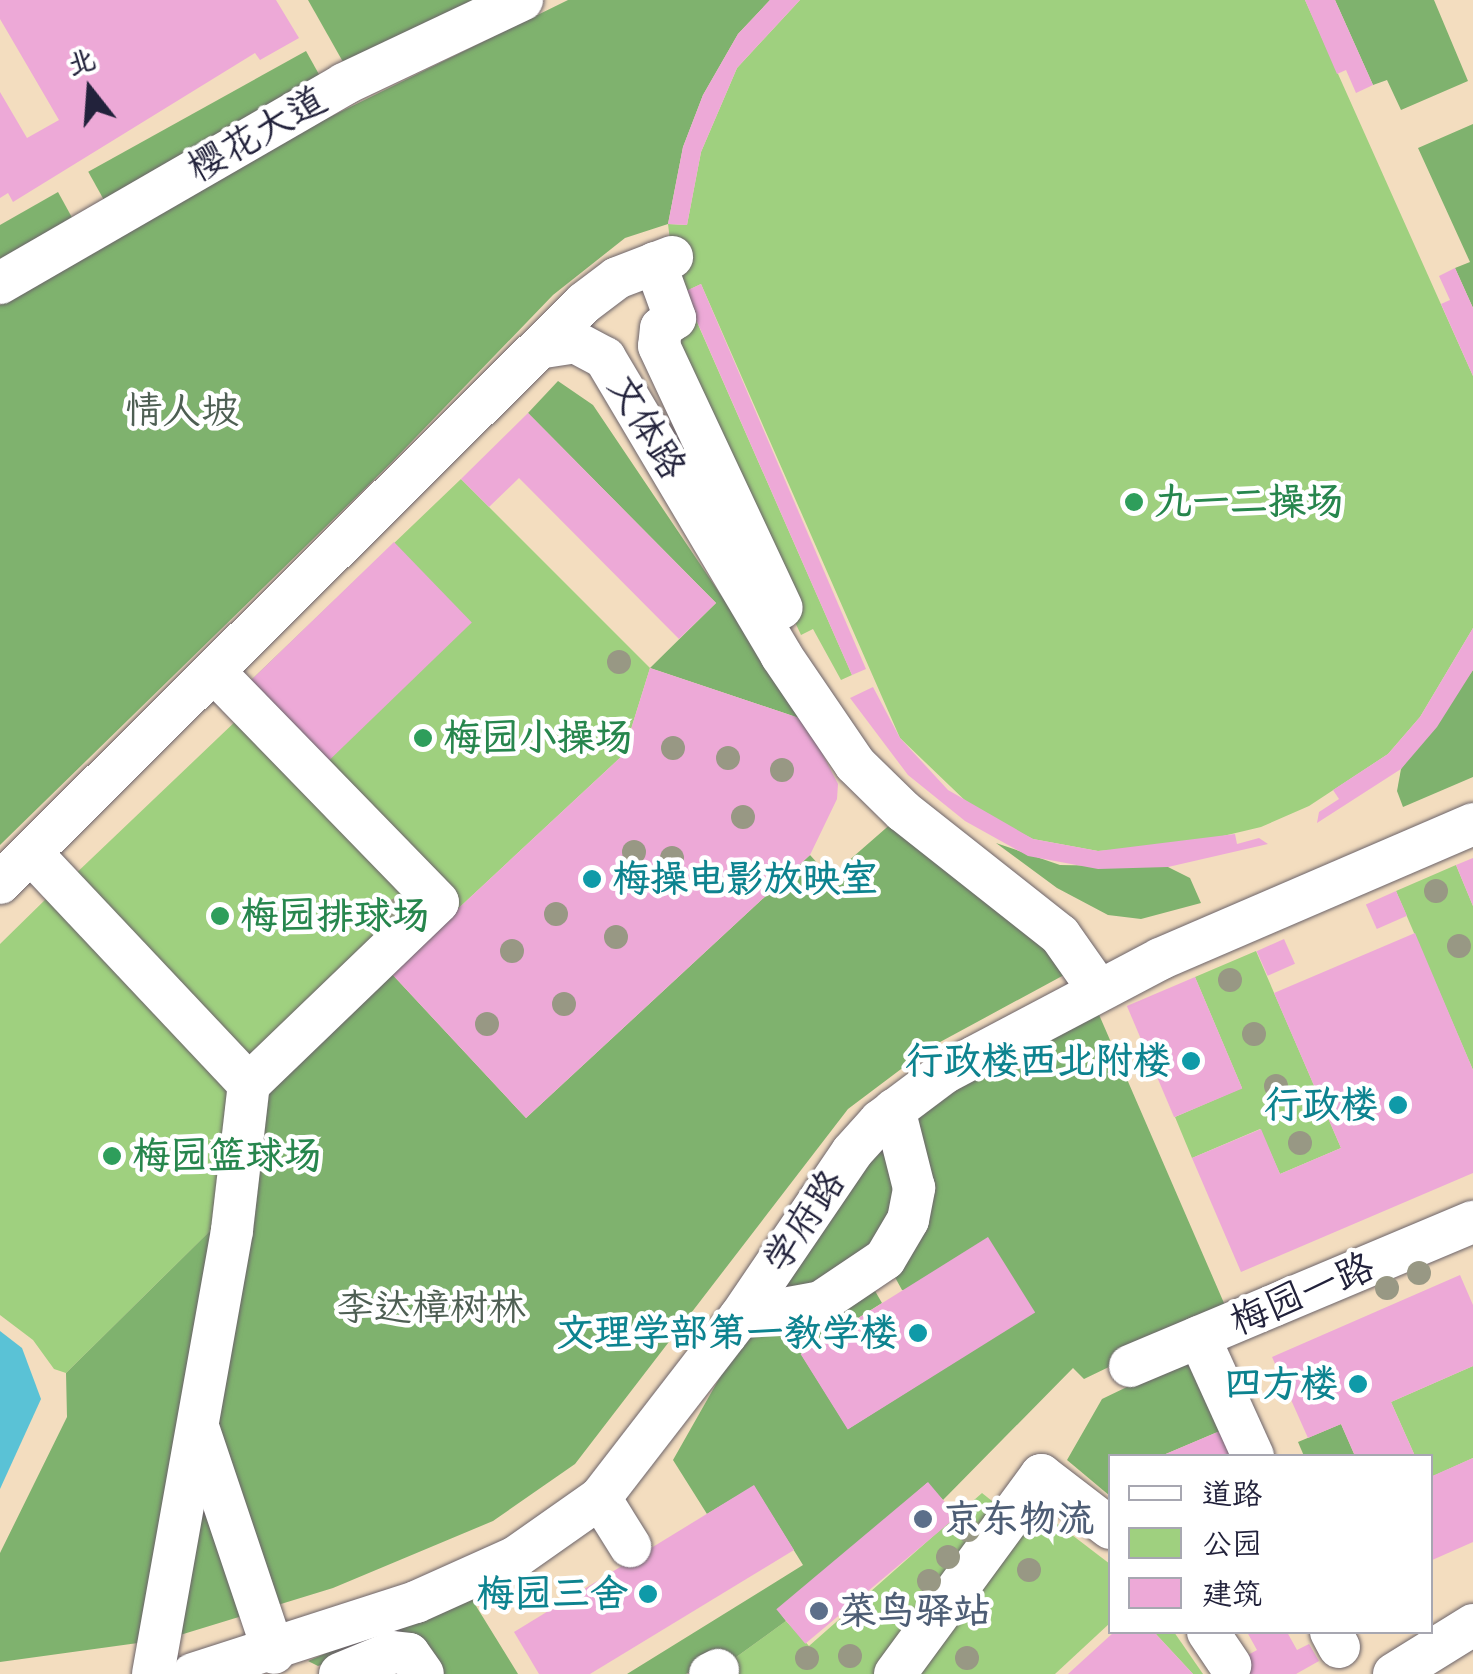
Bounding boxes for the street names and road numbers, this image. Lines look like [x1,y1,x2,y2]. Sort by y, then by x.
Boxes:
street label: 樱花大道 [180,76,334,192]
street label: 文体路 [598,366,696,488]
street label: 学府路 [753,1161,855,1281]
street label: 梅园一路 [1223,1243,1381,1345]

